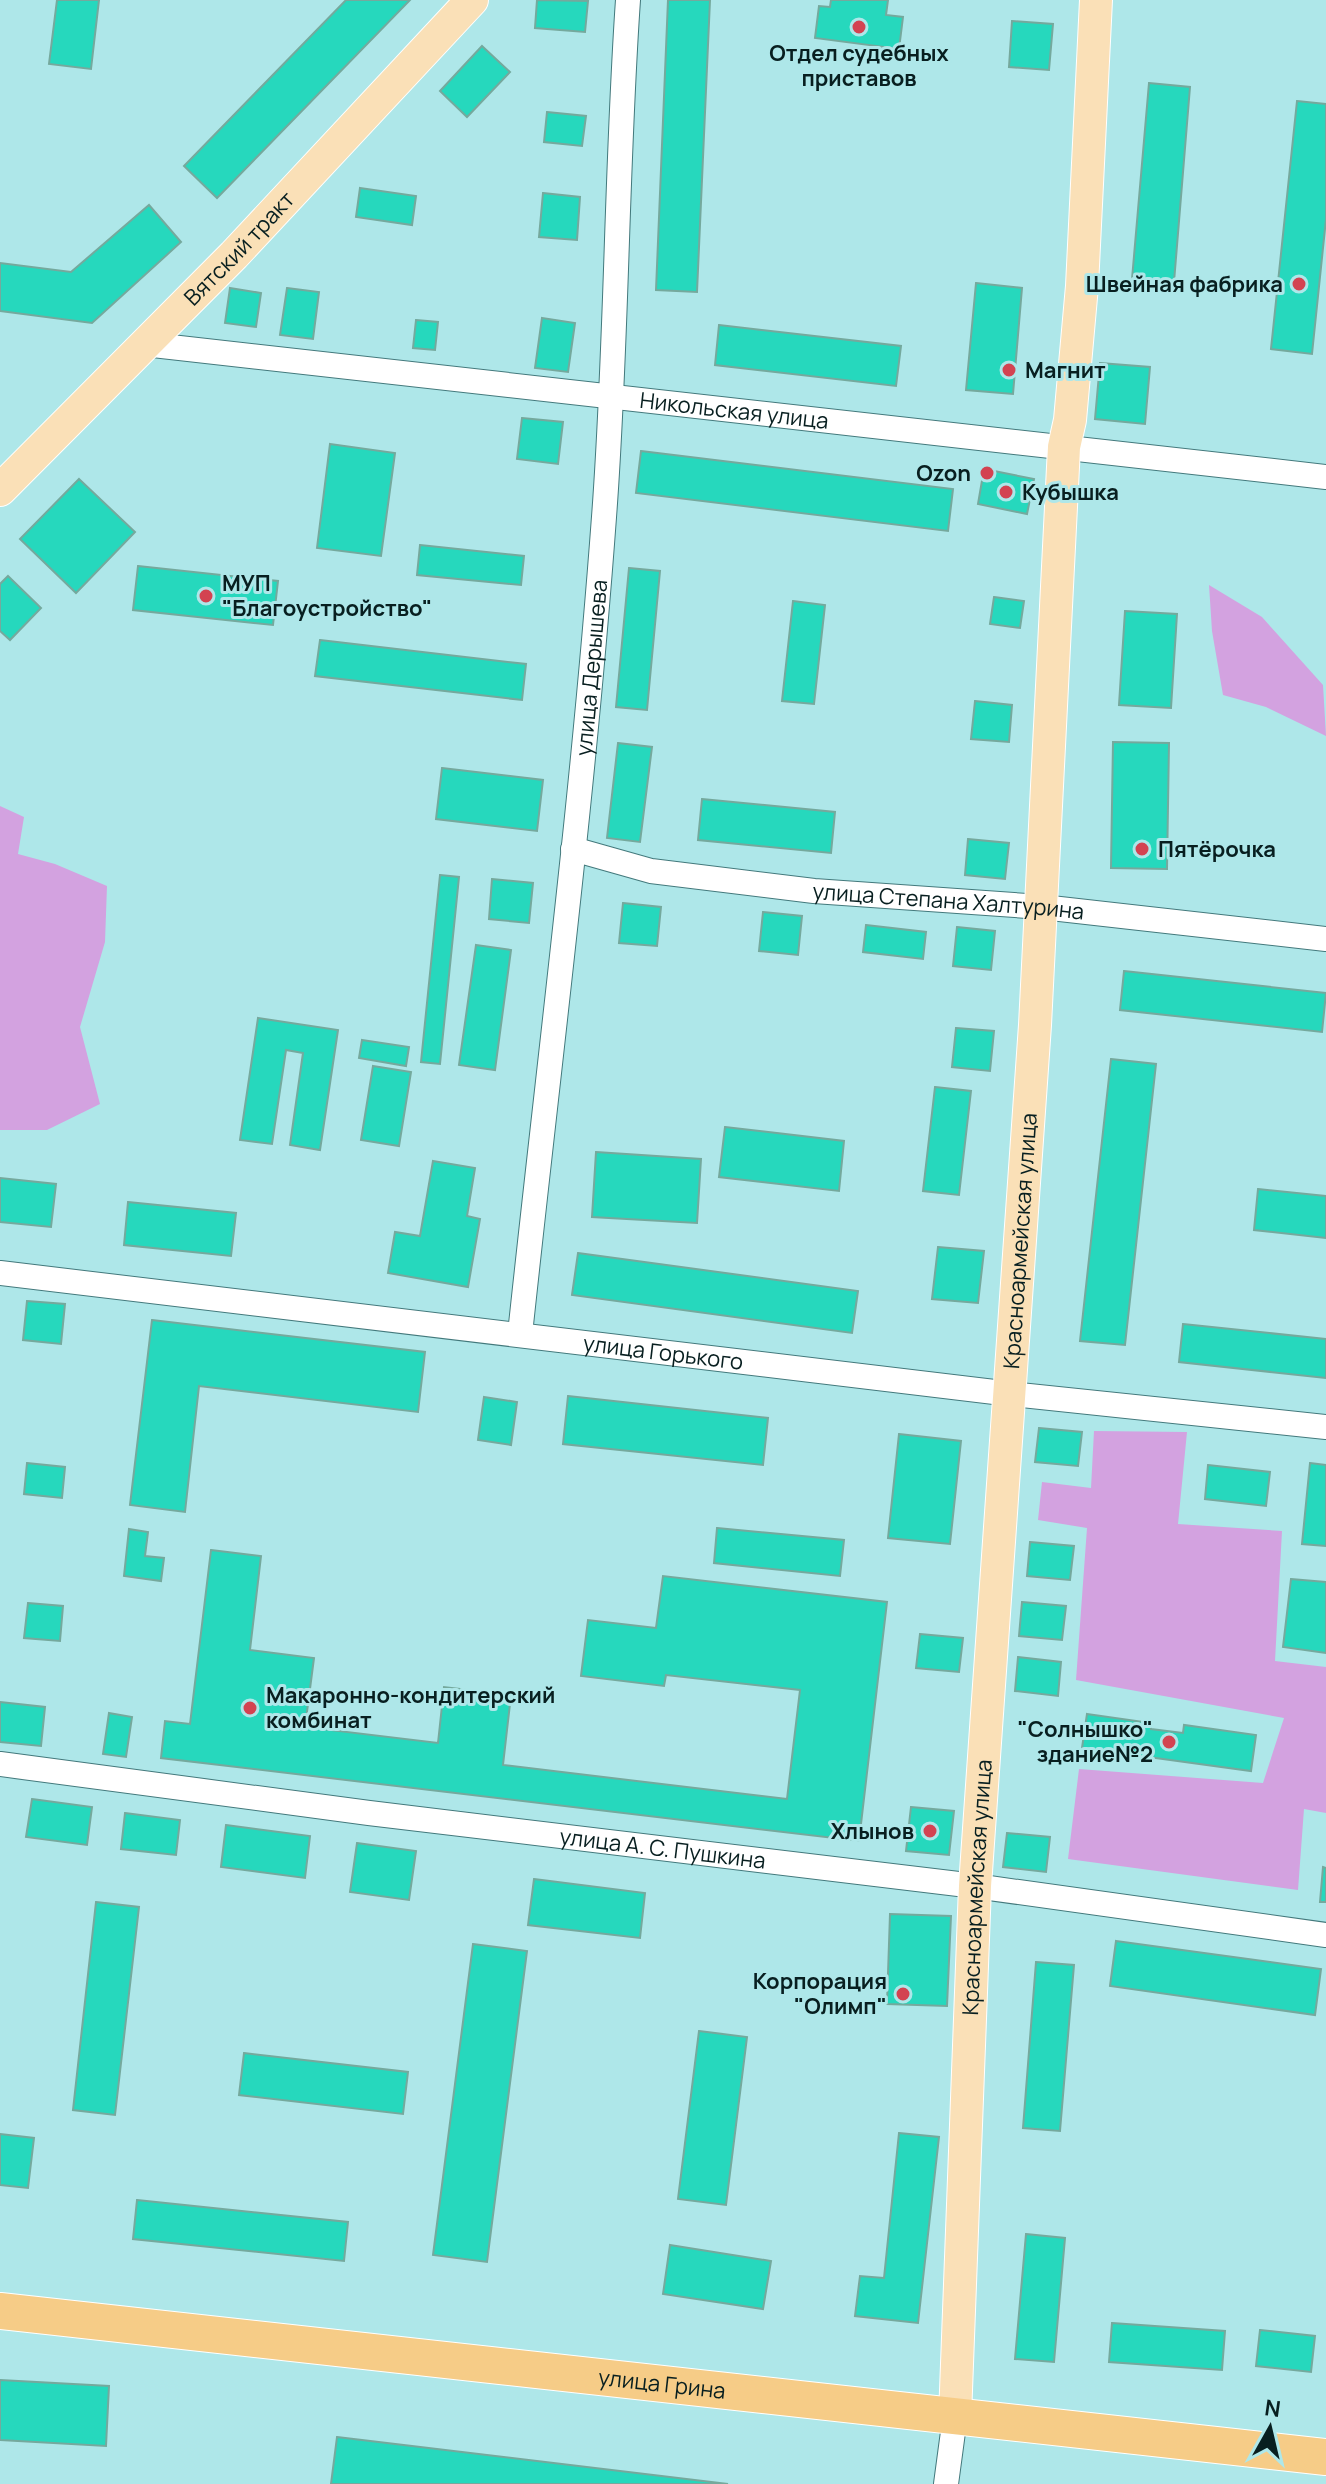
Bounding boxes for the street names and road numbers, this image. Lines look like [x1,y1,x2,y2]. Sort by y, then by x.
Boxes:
street label: Вятский тракт [177,185,301,312]
street label: Никольская улица [638,385,830,436]
street label: улица Дерышева [568,578,614,757]
street label: улица Степана Халтурина [811,876,1086,927]
street label: Красноармейская улица [996,1112,1044,1370]
street label: улица Горького [582,1328,745,1377]
street label: Красноармейская улица [955,1758,999,2016]
street label: улица А. С. Пушкина [558,1821,767,1876]
street label: улица Грина [597,2362,727,2406]

